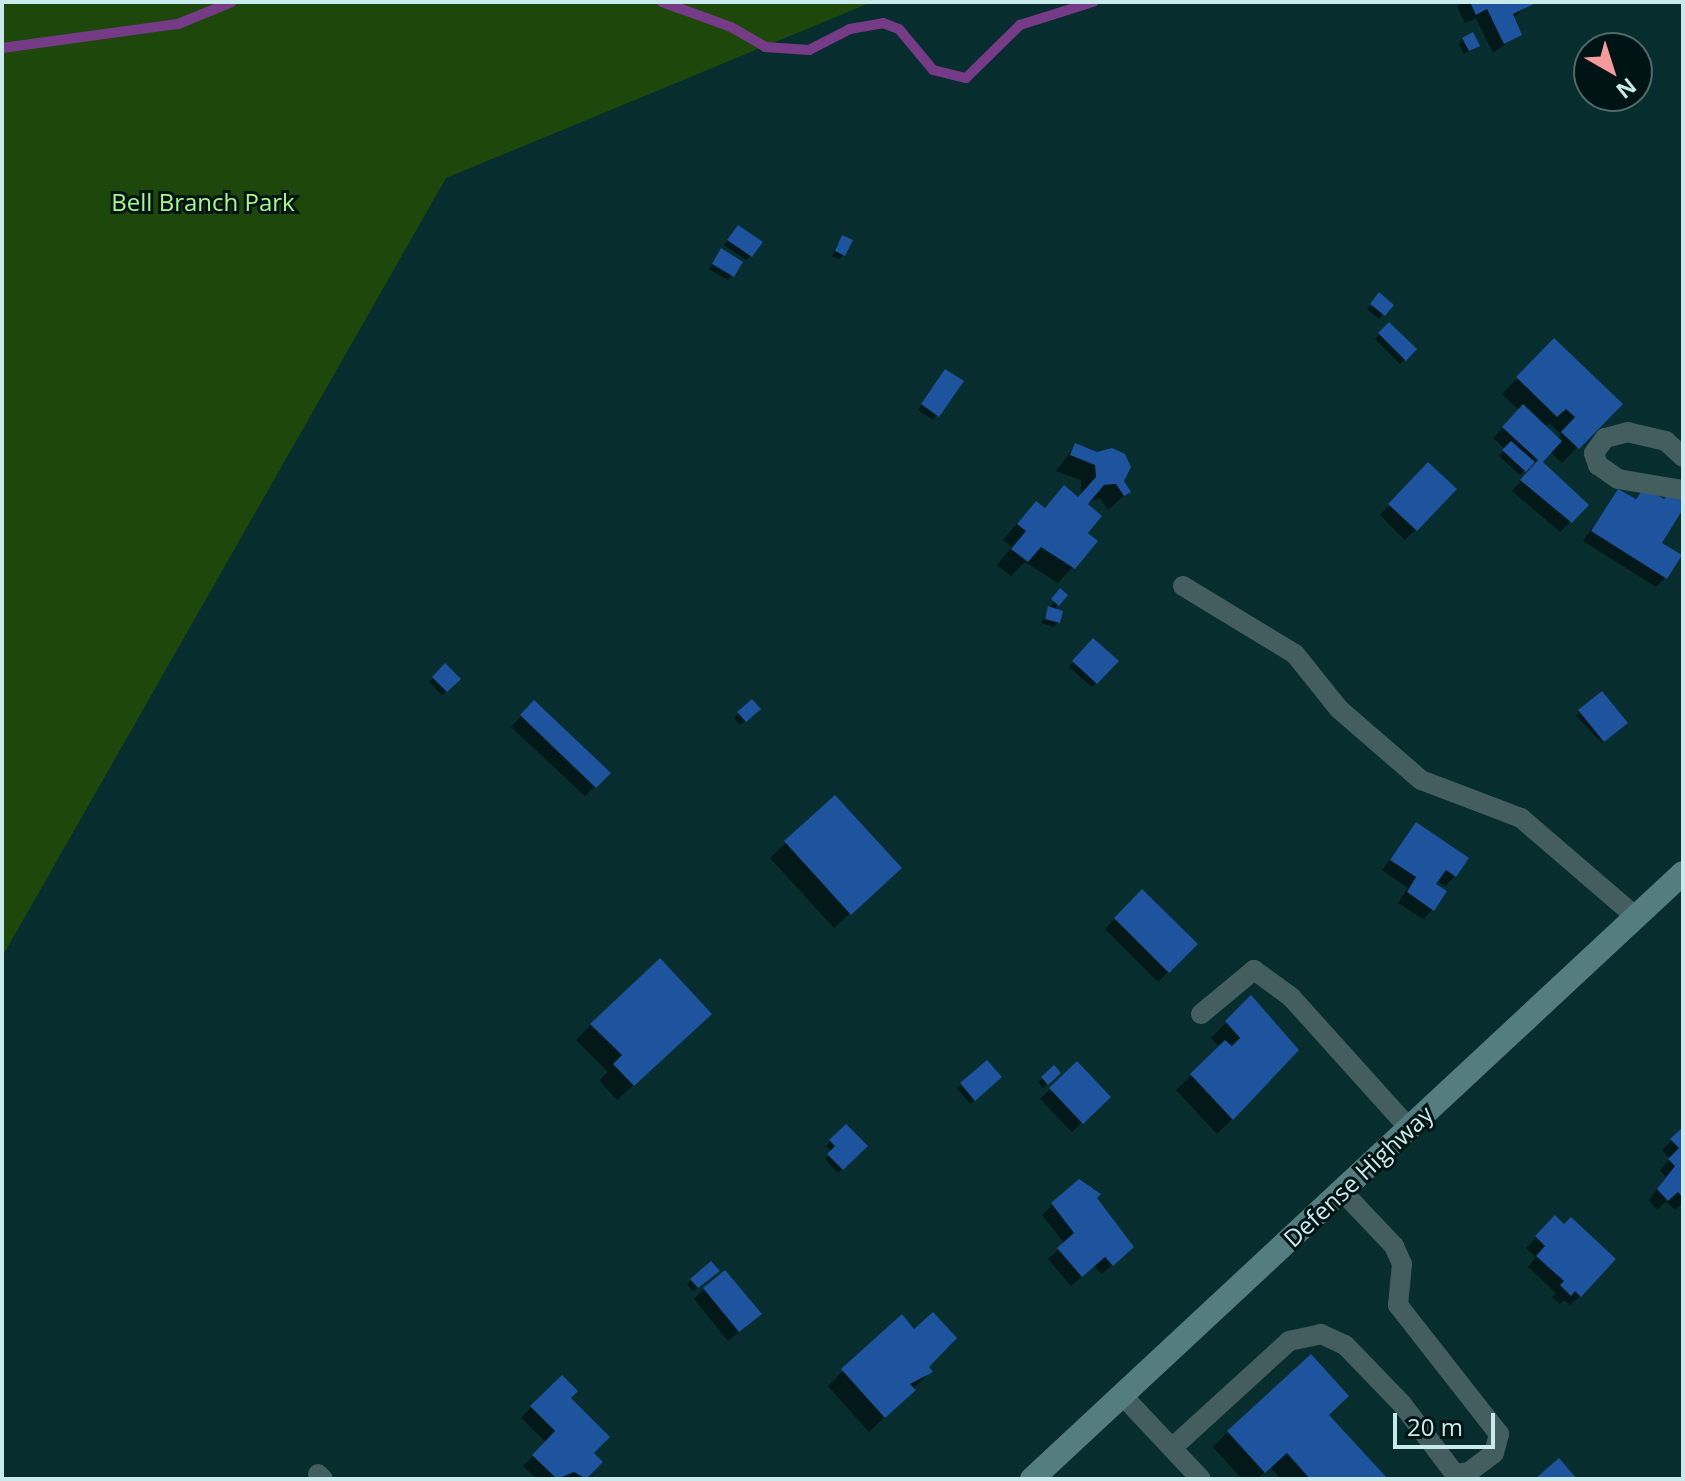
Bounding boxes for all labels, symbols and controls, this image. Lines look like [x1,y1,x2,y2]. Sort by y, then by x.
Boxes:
north arrow [1573,32,1653,112]
text: N [1610,72,1643,106]
park label: Bell Branch Park [111,188,295,216]
street label: Defense Highway [1277,1099,1439,1253]
scale bar [1397,1397,1499,1447]
text: 20 m [1407,1410,1463,1443]

